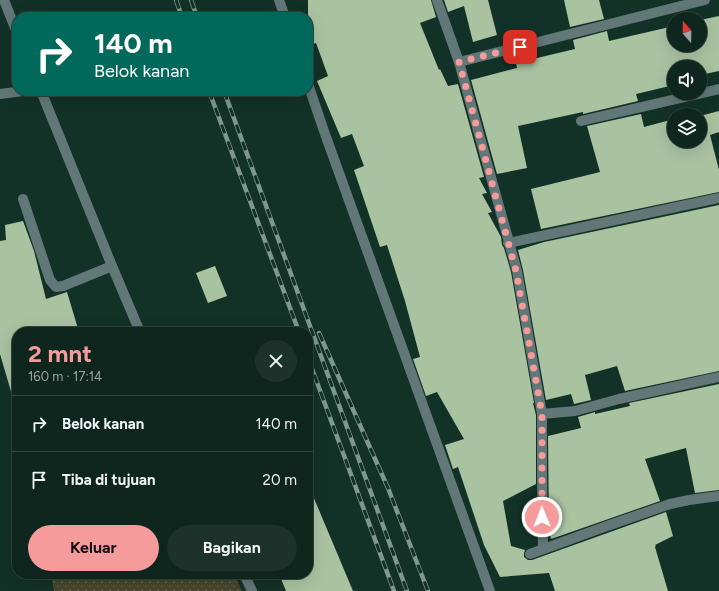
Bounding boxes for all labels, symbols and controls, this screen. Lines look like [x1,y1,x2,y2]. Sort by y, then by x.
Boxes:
north arrow [667,12,707,52]
map controls [667,12,707,148]
text: 140 m [94,26,173,60]
icon: right [28,28,80,80]
pin [503,30,537,64]
icon: arrive [509,36,531,58]
text: Belok kanan [94,60,189,82]
button: sound [667,60,707,100]
button: layers [667,108,707,148]
text: 2 mnt [28,339,92,368]
button: close [255,340,297,382]
text: 160 m · 17:14 [28,369,102,384]
icon: right [28,413,50,435]
text: Belok kanan [62,415,144,433]
text: 140 m [255,415,297,433]
icon: arrive [28,469,50,491]
text: Tiba di tujuan [62,471,156,489]
text: 20 m [263,471,297,489]
position arrow [521,496,563,538]
button: Keluar [28,525,159,571]
button: Bagikan [167,525,297,571]

